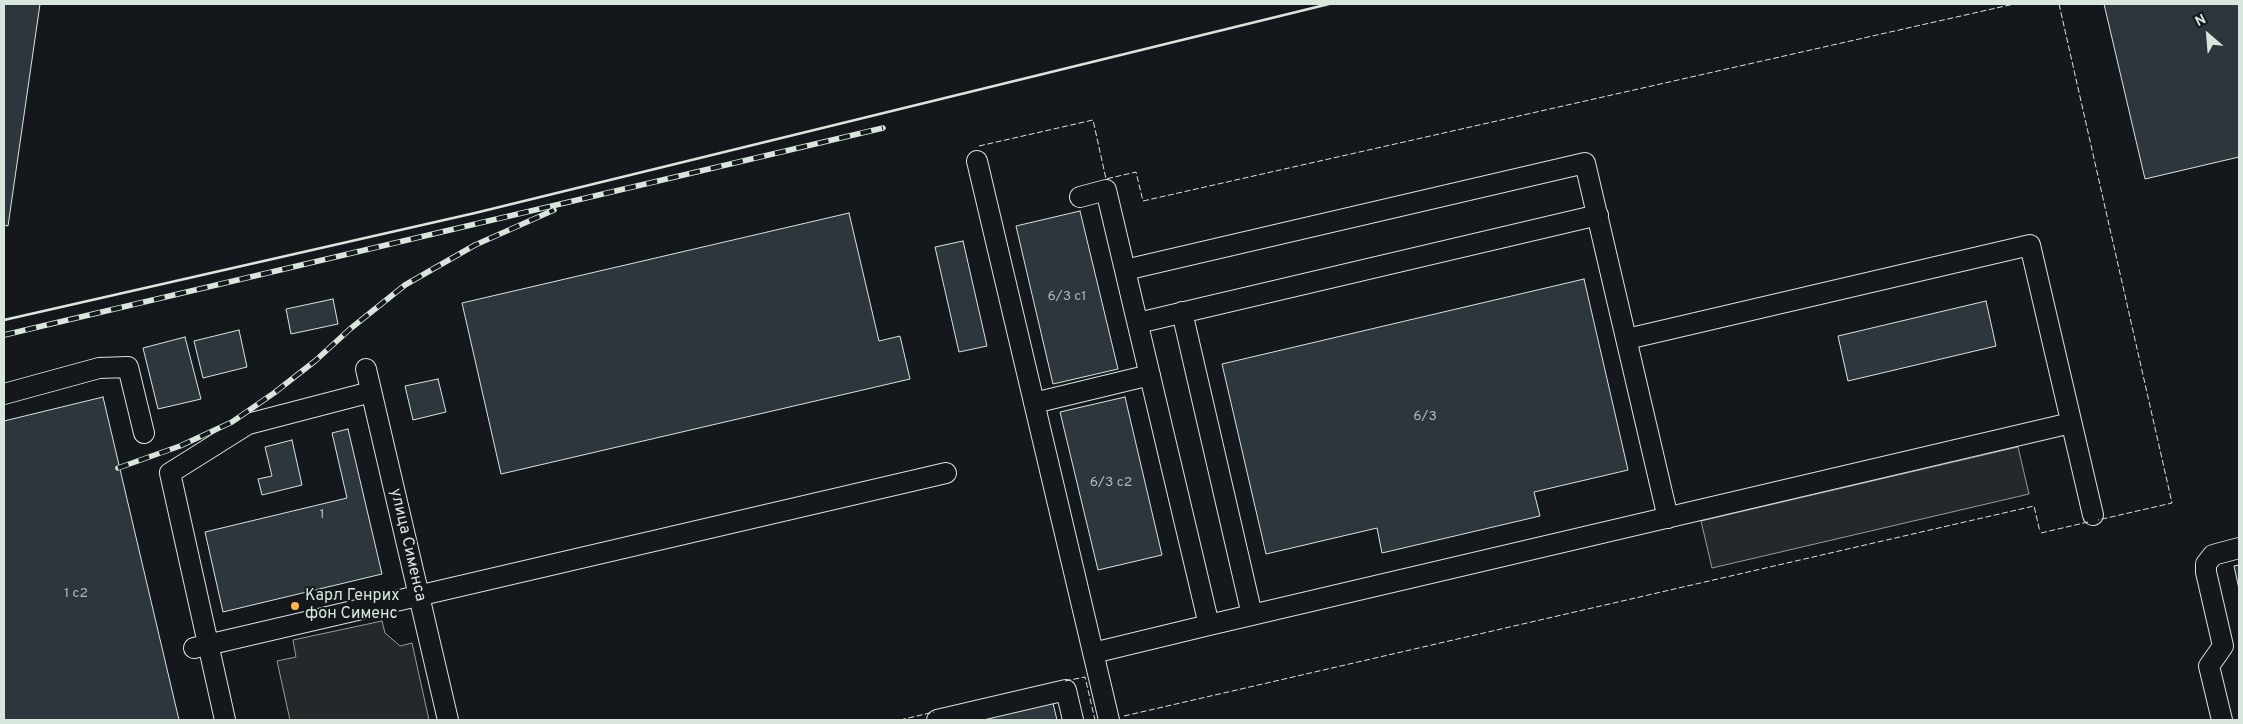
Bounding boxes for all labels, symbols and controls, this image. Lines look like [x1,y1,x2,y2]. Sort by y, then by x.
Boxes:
north arrow [2183,10,2233,60]
text: N [2193,11,2209,31]
house number: 6/3 с1 [1047,289,1087,305]
house number: 6/3 [1413,409,1437,425]
house number: 6/3 с2 [1090,475,1132,491]
street label: улица Сименса [385,487,429,603]
house number: 1 [319,507,325,523]
house number: 1 с2 [64,586,88,602]
place label: Карл Генрих фон Сименс [305,587,399,625]
marker: Карл Генрих фон Сименс [289,600,301,612]

